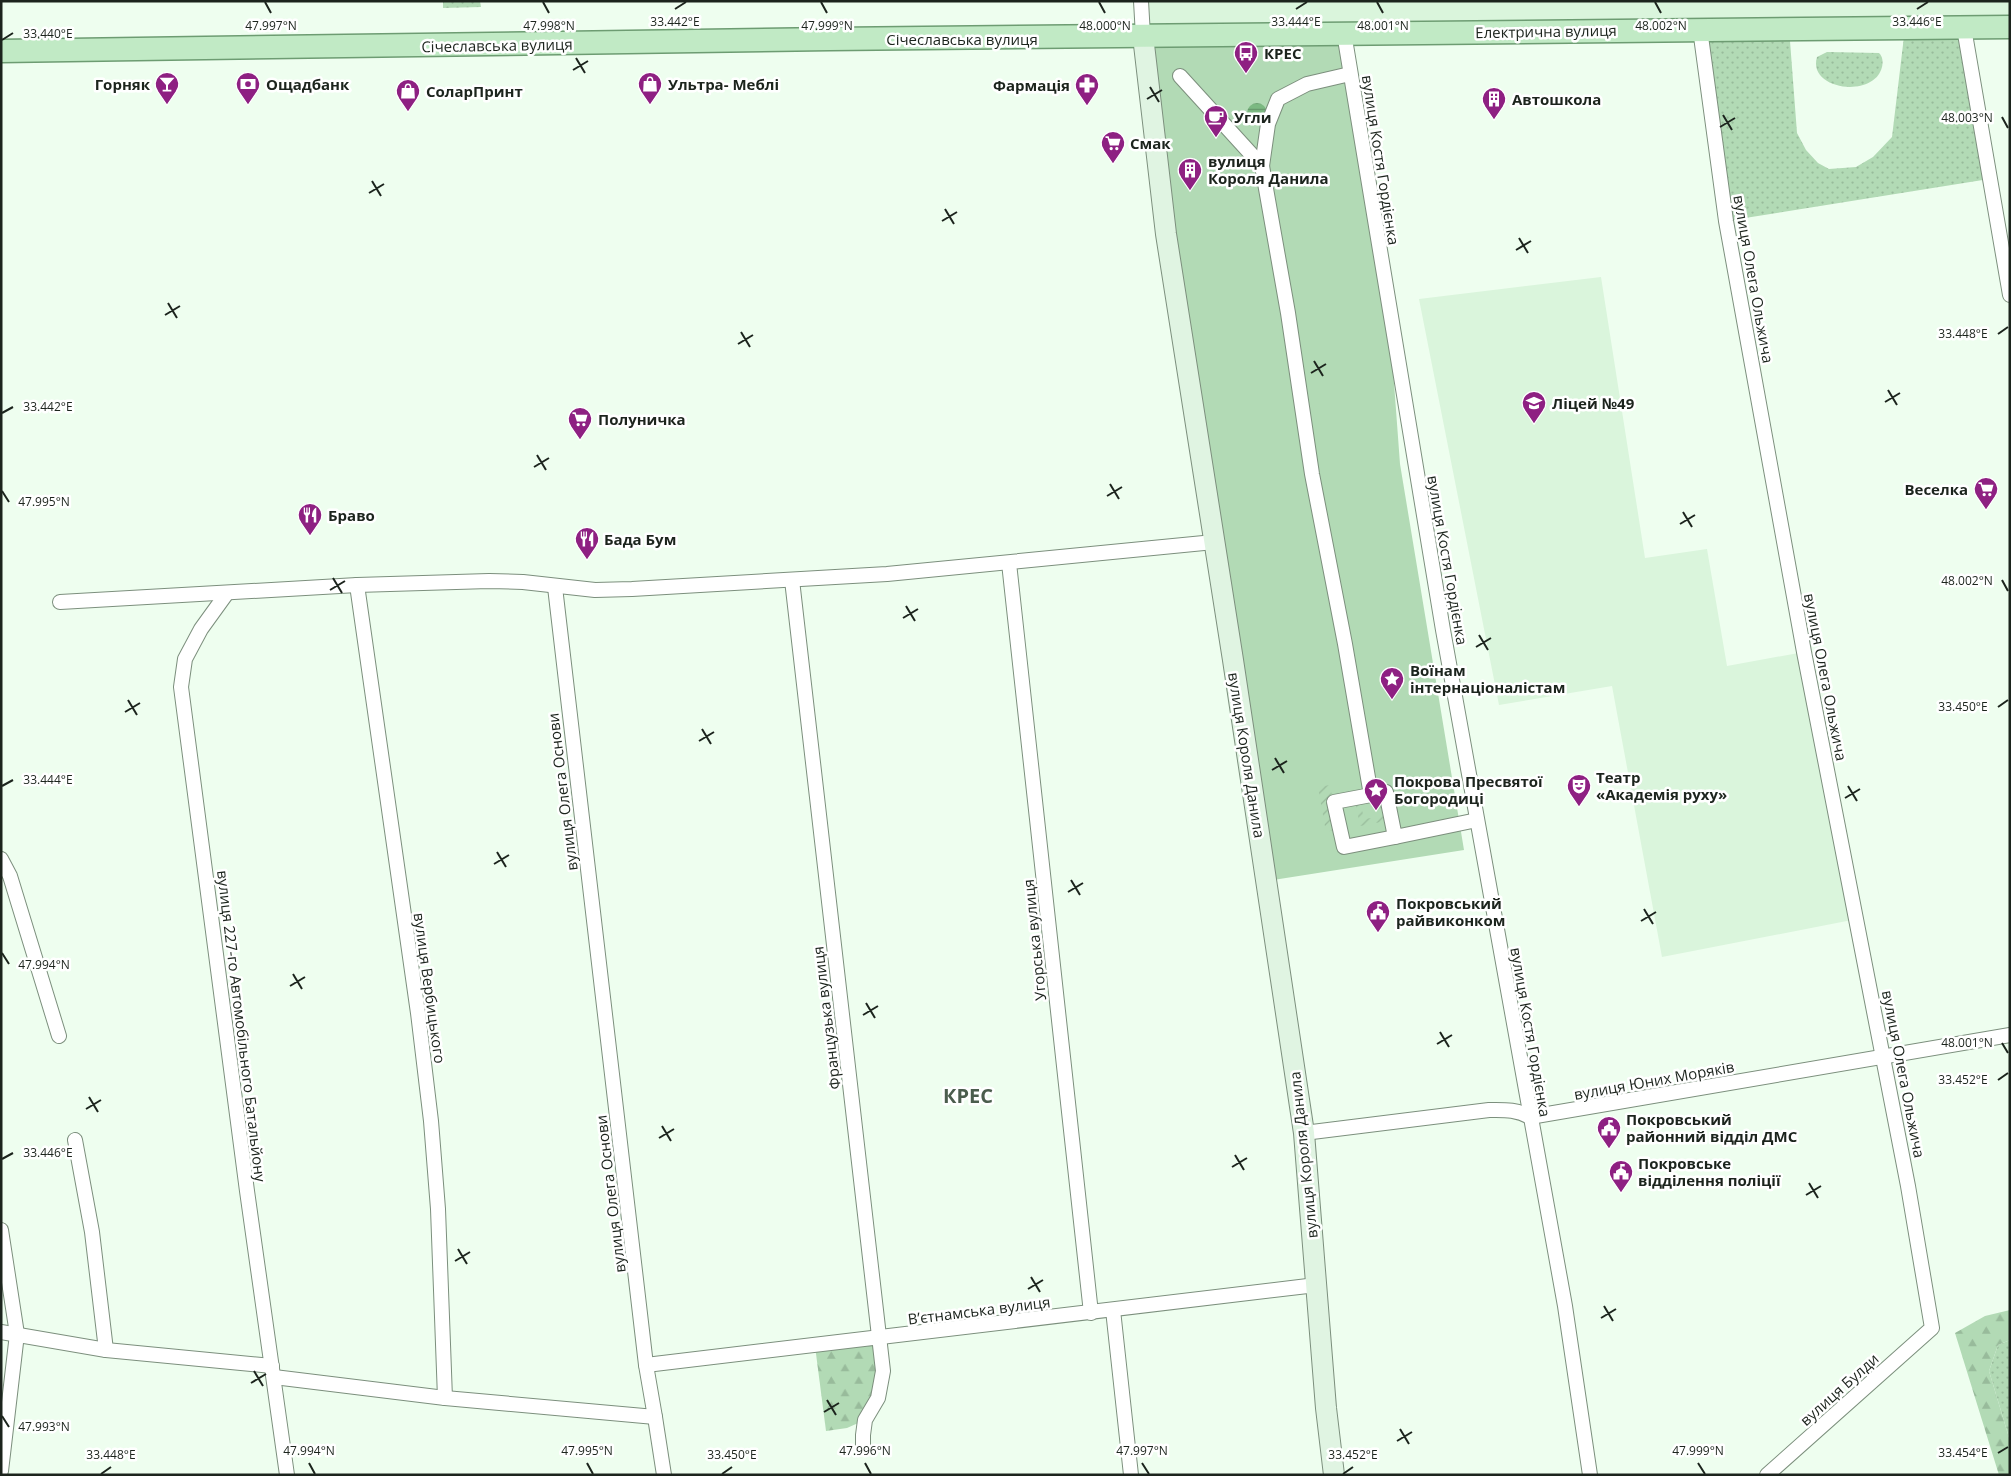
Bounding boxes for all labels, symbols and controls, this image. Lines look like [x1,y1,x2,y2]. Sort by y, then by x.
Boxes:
text: 33.442°E [650,13,700,30]
text: 33.444°E [1271,13,1321,30]
text: 33.446°E [1892,13,1942,30]
text: 47.997°N [245,17,297,34]
text: 47.998°N [523,17,575,34]
text: 47.999°N [801,17,853,34]
text: 48.000°N [1079,17,1131,34]
text: 48.001°N [1357,17,1409,34]
text: 48.002°N [1635,17,1687,34]
street label: Електрична вулиця [1475,20,1617,42]
text: 33.440°E [23,25,73,42]
street label: Січеславська вулиця [886,29,1038,49]
street label: Січеславська вулиця [421,34,573,56]
bus stop icon: КРЕС [1233,40,1259,74]
place label: КРЕС [1264,43,1302,63]
bar icon: Горняк [154,71,180,105]
bank icon: Ощадбанк [235,71,261,105]
shop icon: Ультра- Меблі [637,71,663,105]
pharmacy icon: Фармація [1074,72,1100,106]
place label: Горняк [95,74,151,94]
place label: Ощадбанк [266,74,350,94]
place label: Ультра- Меблі [668,74,779,94]
street label: вулиця Костя Гордієнка [1358,74,1404,246]
place label: Фармація [993,75,1070,95]
shop icon: СоларПринт [395,78,421,112]
place label: СоларПринт [426,81,523,101]
building icon: Автошкола [1481,86,1507,120]
place label: Автошкола [1512,89,1601,109]
cafe icon: Угли [1203,104,1229,138]
place label: Угли [1234,107,1272,127]
text: 48.003°N [1941,109,1993,126]
supermarket icon: Смак [1100,130,1126,164]
place label: Смак [1130,133,1171,153]
place label: вулиця Короля Данила [1208,151,1329,188]
building icon: вулиця Короля Данила [1177,157,1203,191]
street label: вулиця Олега Ольжича [1729,193,1779,365]
text: 33.448°E [1938,325,1988,342]
school or university icon: Ліцей №49 [1521,390,1547,424]
place label: Ліцей №49 [1552,393,1635,413]
text: 33.442°E [23,398,73,415]
supermarket icon: Полуничка [567,406,593,440]
place label: Полуничка [598,409,686,429]
street label: вулиця Костя Гордієнка [1423,474,1473,646]
supermarket icon: Веселка [1973,476,1999,510]
place label: Веселка [1904,479,1968,499]
text: 47.995°N [18,493,70,510]
restaurant icon: Браво [297,502,323,536]
place label: Браво [328,505,375,525]
restaurant icon: Бада Бум [574,526,600,560]
place label: Бада Бум [604,529,676,549]
text: 48.002°N [1941,572,1993,589]
street label: вулиця Олега Ольжича [1800,592,1852,762]
place label: Воїнам інтернаціоналістам [1410,660,1565,697]
place icon: Воїнам інтернаціоналістам [1379,666,1405,700]
street label: вулиця Короля Данила [1224,671,1270,839]
text: 33.450°E [1938,698,1988,715]
street label: вулиця Олега Основи [542,712,582,872]
place label: Театр «Академія руху» [1596,767,1727,804]
text: 33.444°E [23,771,73,788]
place label: Покрова Пресвятої Богородиці [1394,771,1543,808]
theatre icon: Театр «Академія руху» [1566,773,1592,807]
place icon: Покрова Пресвятої Богородиці [1363,777,1389,811]
street label: вулиця 227-го Автомобільного Батальйону [213,869,271,1183]
street label: Угорська вулиця [1018,878,1050,1002]
place label: Покровський райвиконком [1396,893,1505,930]
public building icon: Покровський райвиконком [1365,899,1391,933]
street label: вулиця Вербицького [410,911,450,1065]
street label: Французька вулиця [807,945,845,1091]
street label: вулиця Костя Гордієнка [1506,946,1556,1118]
text: 47.994°N [18,956,70,973]
street label: вулиця Олега Ольжича [1878,989,1930,1159]
text: 48.001°N [1941,1034,1993,1051]
street label: вулиця Юних Моряків [1572,1056,1736,1104]
street label: вулиця Короля Данила [1284,1071,1322,1239]
text: 33.452°E [1938,1071,1988,1088]
district label: КРЕС [943,1082,993,1109]
place label: Покровський районний відділ ДМС [1626,1109,1798,1146]
street label: вулиця Олега Основи [590,1114,630,1274]
public building icon: Покровський районний відділ ДМС [1596,1115,1622,1149]
text: 33.446°E [23,1144,73,1161]
place label: Покровське відділення поліції [1638,1153,1781,1190]
public building icon: Покровське відділення поліції [1608,1159,1634,1193]
street label: Вʼєтнамська вулиця [907,1291,1051,1329]
street label: вулиця Булди [1795,1348,1883,1430]
text: 47.993°N [18,1418,70,1435]
text: 47.994°N [283,1442,335,1459]
text: 47.995°N [561,1442,613,1459]
text: 47.996°N [839,1442,891,1459]
text: 47.997°N [1116,1442,1168,1459]
text: 47.999°N [1672,1442,1724,1459]
text: 33.454°E [1938,1444,1988,1461]
text: 33.448°E [86,1446,136,1463]
text: 33.450°E [707,1446,757,1463]
text: 33.452°E [1328,1446,1378,1463]

